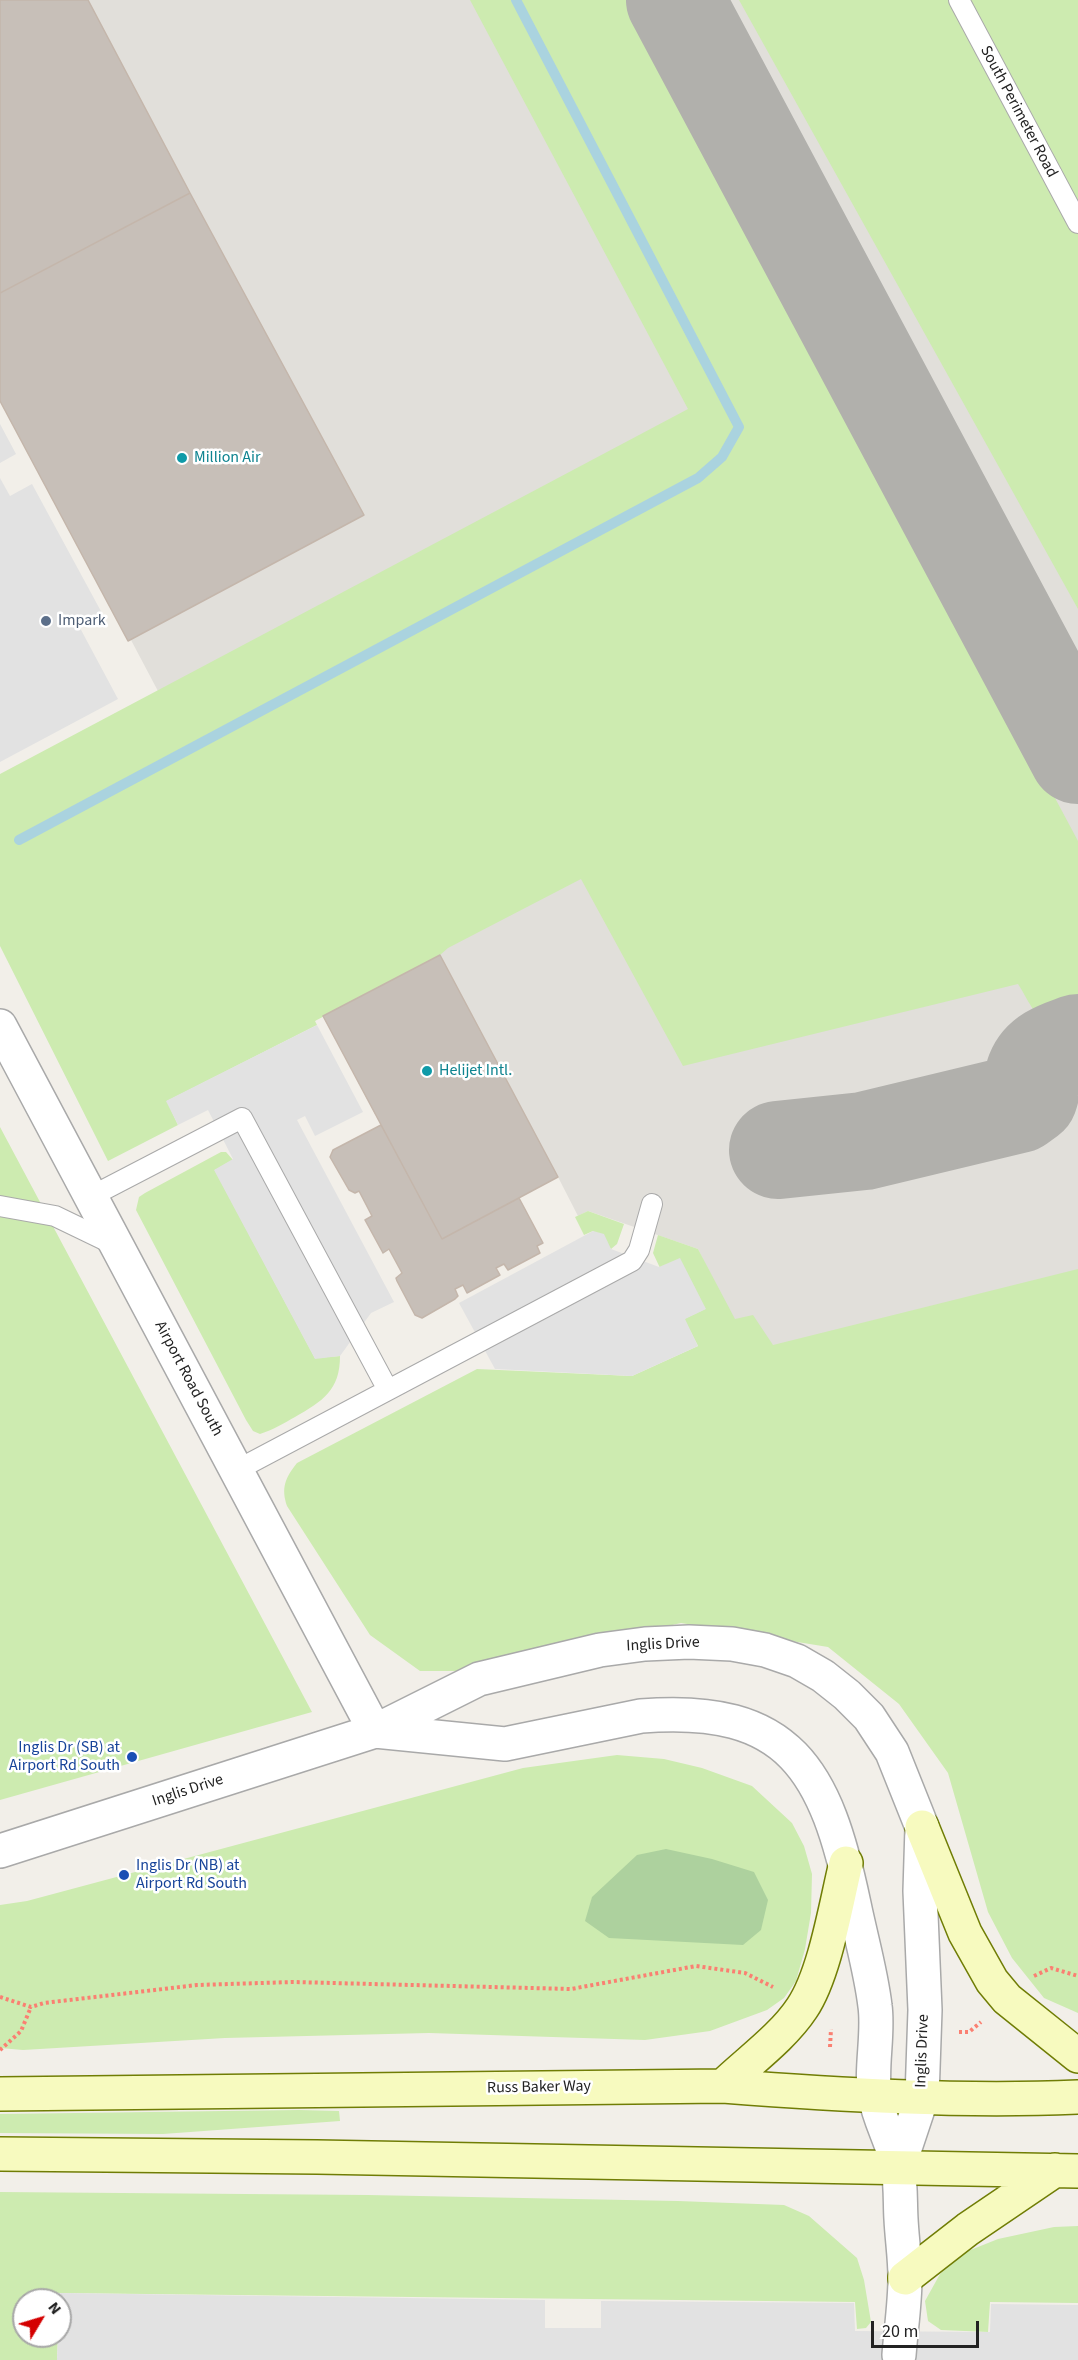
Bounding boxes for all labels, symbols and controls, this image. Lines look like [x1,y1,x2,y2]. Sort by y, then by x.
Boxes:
street label: South Perimeter Road [975,43,1061,181]
place label: Million Air [194,448,260,468]
marker: Million Air [175,451,189,465]
place label: Impark [58,611,106,631]
marker: Impark [39,614,53,628]
place label: Helijet Intl. [439,1061,512,1081]
marker: Helijet Intl. [420,1064,434,1078]
street label: Airport Road South [150,1318,226,1440]
street label: Inglis Drive [626,1633,700,1657]
place label: Inglis Dr (SB) at Airport Rd South [9,1738,120,1776]
marker: Inglis Dr (SB) at Airport Rd South [125,1750,139,1764]
street label: Inglis Drive [150,1770,226,1812]
place label: Inglis Dr (NB) at Airport Rd South [136,1856,247,1894]
marker: Inglis Dr (NB) at Airport Rd South [117,1868,131,1882]
street label: Inglis Drive [912,2014,934,2088]
street label: Russ Baker Way [487,2077,591,2099]
north arrow [12,2288,72,2348]
text: N [43,2297,67,2319]
scale bar [874,2309,982,2347]
text: 20 m [882,2319,918,2344]

